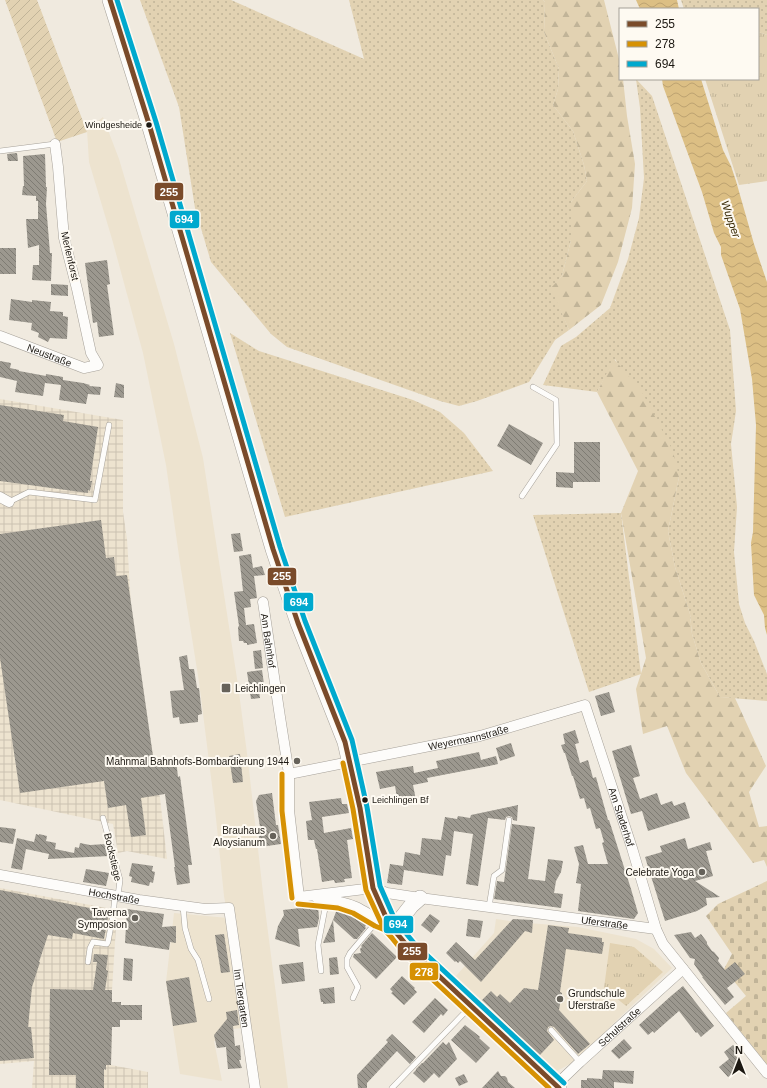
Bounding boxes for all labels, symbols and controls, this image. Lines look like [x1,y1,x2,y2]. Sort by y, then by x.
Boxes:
legend [619,8,759,80]
text: 255 [655,17,675,31]
text: 278 [655,37,675,51]
text: 694 [655,57,675,71]
place label: Windgesheide [85,120,142,130]
marker: Windgesheide [144,120,154,130]
line badge: 255 [154,182,184,201]
text: 255 [160,186,178,198]
water label: Wupper [719,199,743,240]
line badge: 694 [169,210,200,229]
text: 694 [175,213,194,225]
street label: Merlenforst [59,230,81,282]
street label: Neustraße [26,341,74,368]
line badge: 255 [267,567,297,586]
text: 255 [273,570,291,582]
line badge: 694 [283,592,314,612]
text: 694 [290,596,309,608]
street label: Am Bahnhof [259,613,278,669]
marker: Leichlingen [220,682,232,694]
place label: Leichlingen [235,683,286,694]
street label: Weyermannstraße [427,722,510,752]
place label: Mahnmal Bahnhofs-Bombardierung 1944 [106,756,289,767]
marker: Mahnmal Bahnhofs-Bombardierung 1944 [292,756,302,766]
street label: Am Staderhof [607,786,637,848]
marker: Leichlingen Bf [360,795,370,805]
place label: Leichlingen Bf [372,795,429,805]
place label: Brauhaus Aloysianum [213,825,265,848]
marker: Brauhaus Aloysianum [268,831,278,841]
street label: Bockstiege [102,832,124,882]
place label: Celebrate Yoga [626,867,694,878]
marker: Celebrate Yoga [697,867,707,877]
street label: Hochstraße [88,886,141,906]
place label: Taverna Symposion [78,907,127,930]
marker: Taverna Symposion [130,913,140,923]
street label: Uferstraße [580,914,629,931]
line badge: 694 [383,915,414,934]
text: 694 [389,918,408,930]
line badge: 255 [397,942,428,961]
text: 255 [403,945,421,957]
line badge: 278 [409,962,439,981]
text: 278 [415,966,433,978]
street label: Im Tiergarten [232,968,252,1028]
place label: Grundschule Uferstraße [568,988,625,1011]
marker: Grundschule Uferstraße [555,994,565,1004]
street label: Schulstraße [596,1004,643,1049]
north arrow [719,1040,759,1080]
text: N [735,1044,743,1056]

